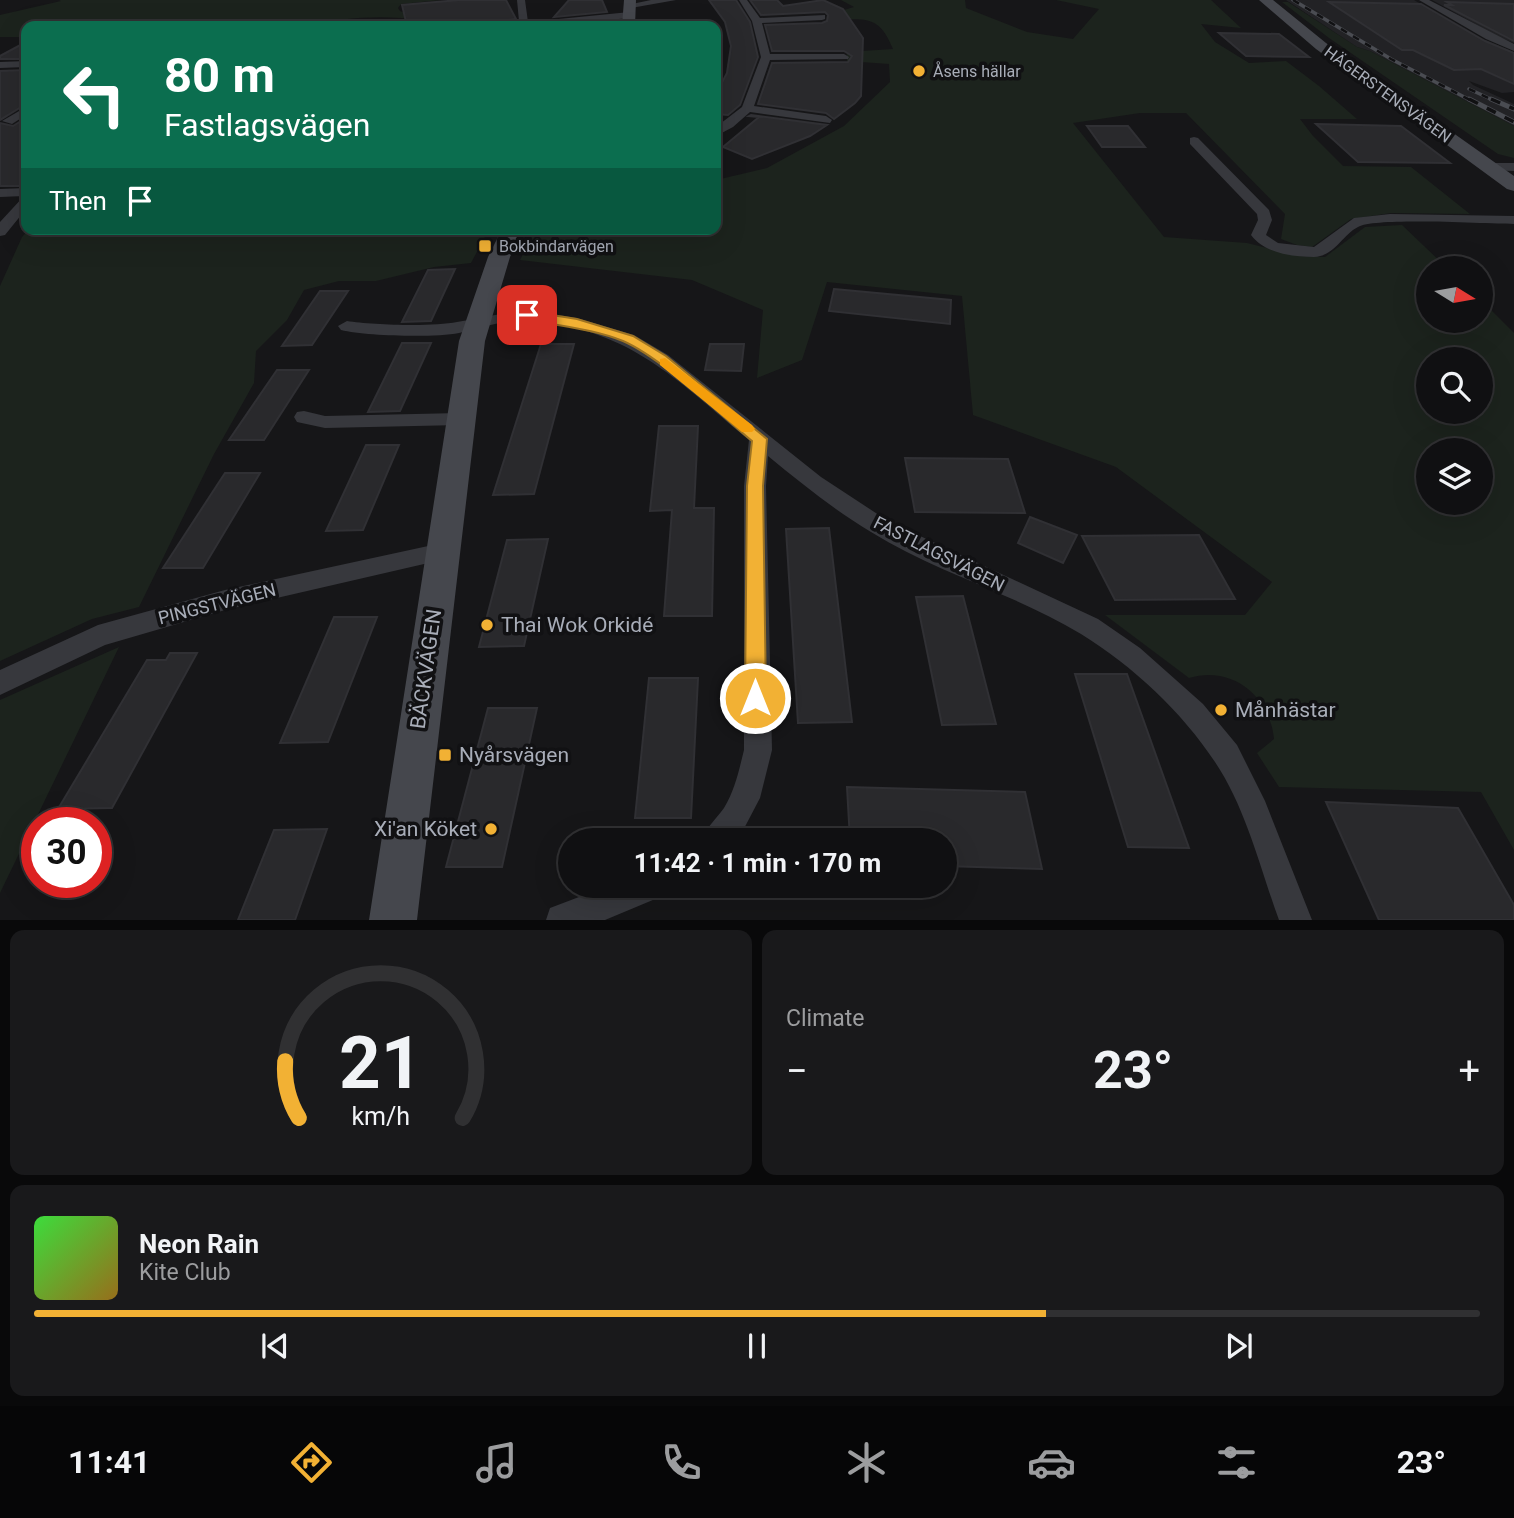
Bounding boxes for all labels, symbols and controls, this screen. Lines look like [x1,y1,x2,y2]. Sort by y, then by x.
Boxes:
street label: HÄGERSTENSVÄGEN [1321,42,1455,147]
text: 80 m [164,47,275,104]
icon: left [49,49,140,140]
place label: Åsens hällar [933,61,1021,81]
marker: Åsens hällar [911,63,927,79]
text: Fastlagsvägen [164,106,371,144]
icon: arrive [121,182,159,220]
text: Then [49,186,107,216]
place label: Bokbindarvägen [499,237,614,256]
marker: Bokbindarvägen [477,238,493,254]
north arrow [1416,256,1493,332]
map controls [1416,256,1493,515]
pin [497,285,557,345]
icon: arrive [508,296,546,334]
button: search [1416,347,1493,424]
button: layers [1416,438,1493,515]
street label: FASTLAGSVÄGEN [870,512,1008,596]
street label: PINGSTVÄGEN [156,579,278,628]
street label: BÄCKVÄGEN [406,607,446,731]
place label: Thai Wok Orkidé [501,613,653,637]
marker: Thai Wok Orkidé [479,617,495,633]
position arrow [718,661,792,735]
place label: Månhästar [1235,698,1336,722]
marker: Månhästar [1213,702,1229,718]
place label: Nyårsvägen [459,743,569,767]
marker: Nyårsvägen [437,747,453,763]
speed limit sign: 30 [21,807,112,898]
place label: Xi'an Köket [374,817,477,841]
marker: Xi'an Köket [483,821,499,837]
text: 11:42 · 1 min · 170 m [634,848,881,878]
text: Climate [786,1005,865,1032]
text: 21 [339,1021,423,1107]
text: 23° [1093,1040,1173,1101]
text: − [786,1049,808,1093]
text: + [1458,1049,1480,1093]
text: km/h [352,1102,410,1131]
text: Neon Rain [139,1229,259,1259]
text: Kite Club [139,1259,231,1286]
icon: previous [256,1327,294,1365]
icon: pause [738,1327,776,1365]
icon: next [1220,1327,1258,1365]
icon: directions [287,1438,336,1487]
icon: music [472,1438,521,1487]
icon: phone [657,1438,706,1487]
icon: climate [842,1438,891,1487]
icon: car [1027,1438,1076,1487]
icon: filters [1212,1438,1261,1487]
text: 11:41 [68,1443,150,1481]
text: 23° [1397,1443,1446,1481]

